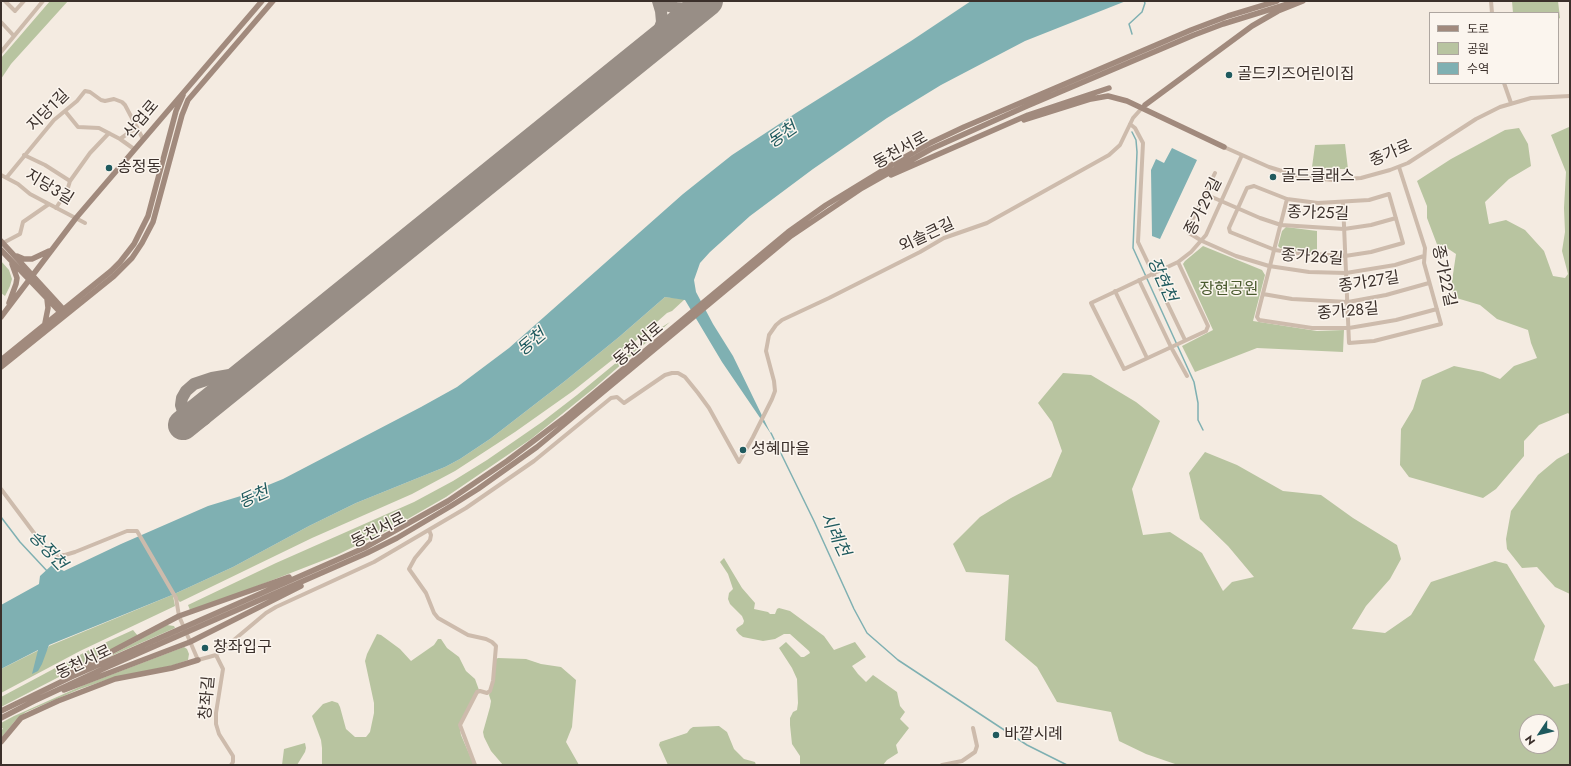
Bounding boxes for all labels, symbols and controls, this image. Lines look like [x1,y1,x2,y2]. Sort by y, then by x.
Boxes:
legend [1429,12,1559,84]
text: 도로 [1467,20,1489,38]
text: 공원 [1467,40,1489,58]
text: 수역 [1467,60,1489,78]
place label: 골드키즈어린이집 [1237,65,1355,85]
marker: 골드키즈어린이집 [1224,70,1234,80]
street label: 지당1길 [24,86,74,136]
street label: 산업로 [120,97,164,143]
water label: 동천 [764,119,802,153]
street label: 동천서로 [871,128,931,174]
street label: 종가로 [1367,137,1415,171]
place label: 송정동 [117,158,161,178]
marker: 송정동 [104,163,114,173]
street label: 지당3길 [21,166,77,210]
place label: 골드클래스 [1281,167,1355,187]
marker: 골드클래스 [1268,172,1278,182]
street label: 종가29길 [1181,175,1227,239]
street label: 종가25길 [1287,203,1349,225]
street label: 외솔큰길 [896,215,958,257]
street label: 종가22길 [1427,244,1459,308]
street label: 종가26길 [1280,246,1344,270]
water label: 장현천 [1142,254,1180,306]
street label: 종가27길 [1337,269,1401,297]
park label: 장현공원 [1200,280,1258,300]
street label: 종가28길 [1316,300,1380,324]
street label: 동천서로 [610,319,668,371]
water label: 동천 [513,325,551,361]
place label: 성혜마을 [751,440,810,460]
marker: 성혜마을 [738,445,748,455]
water label: 동천 [236,482,272,514]
street label: 동천서로 [348,509,410,553]
water label: 시례천 [815,509,853,561]
water label: 송정천 [24,527,70,575]
place label: 창좌입구 [213,638,272,658]
street label: 동천서로 [53,642,115,684]
marker: 창좌입구 [200,643,210,653]
street label: 창좌길 [197,675,219,721]
north arrow [1519,714,1559,754]
place label: 바깥시례 [1004,725,1063,745]
marker: 바깥시례 [991,730,1001,740]
text: N [1521,732,1539,748]

